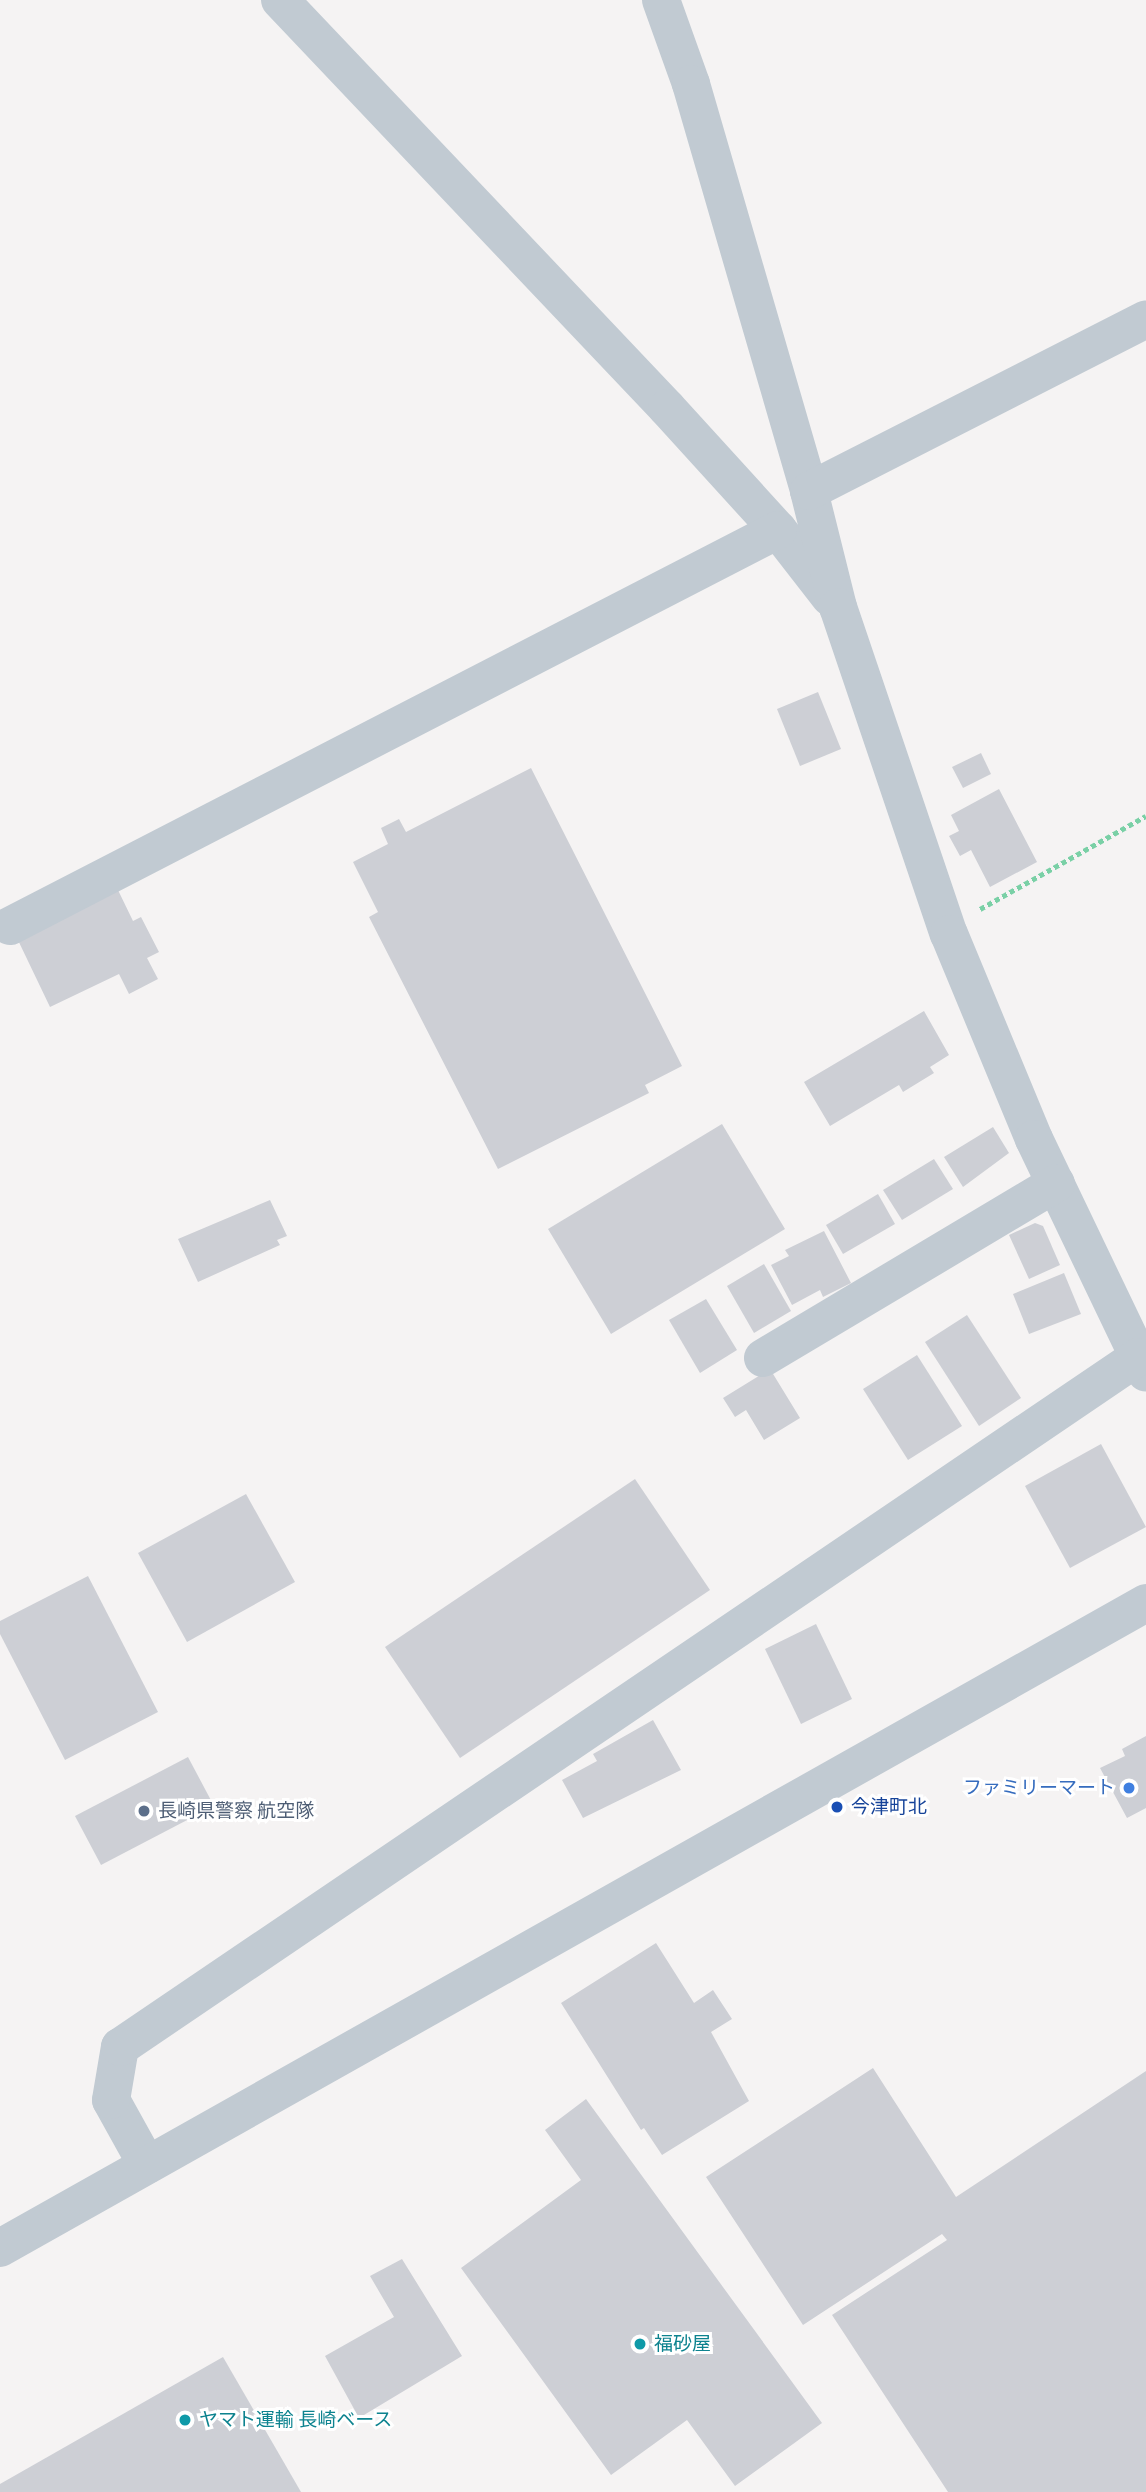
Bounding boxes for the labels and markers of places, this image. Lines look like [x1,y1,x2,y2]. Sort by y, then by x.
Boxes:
place label: ファミリーマート [963,1777,1115,1799]
marker: ファミリーマート [1121,1780,1137,1796]
place label: 今津町北 [851,1796,927,1818]
marker: 今津町北 [829,1799,845,1815]
place label: 長崎県警察 航空隊 [158,1800,314,1822]
marker: 長崎県警察 航空隊 [136,1803,152,1819]
place label: 福砂屋 [654,2333,711,2355]
marker: 福砂屋 [632,2336,648,2352]
place label: ヤマト運輸 長崎ベース [199,2409,393,2431]
marker: ヤマト運輸 長崎ベース [177,2412,193,2428]

